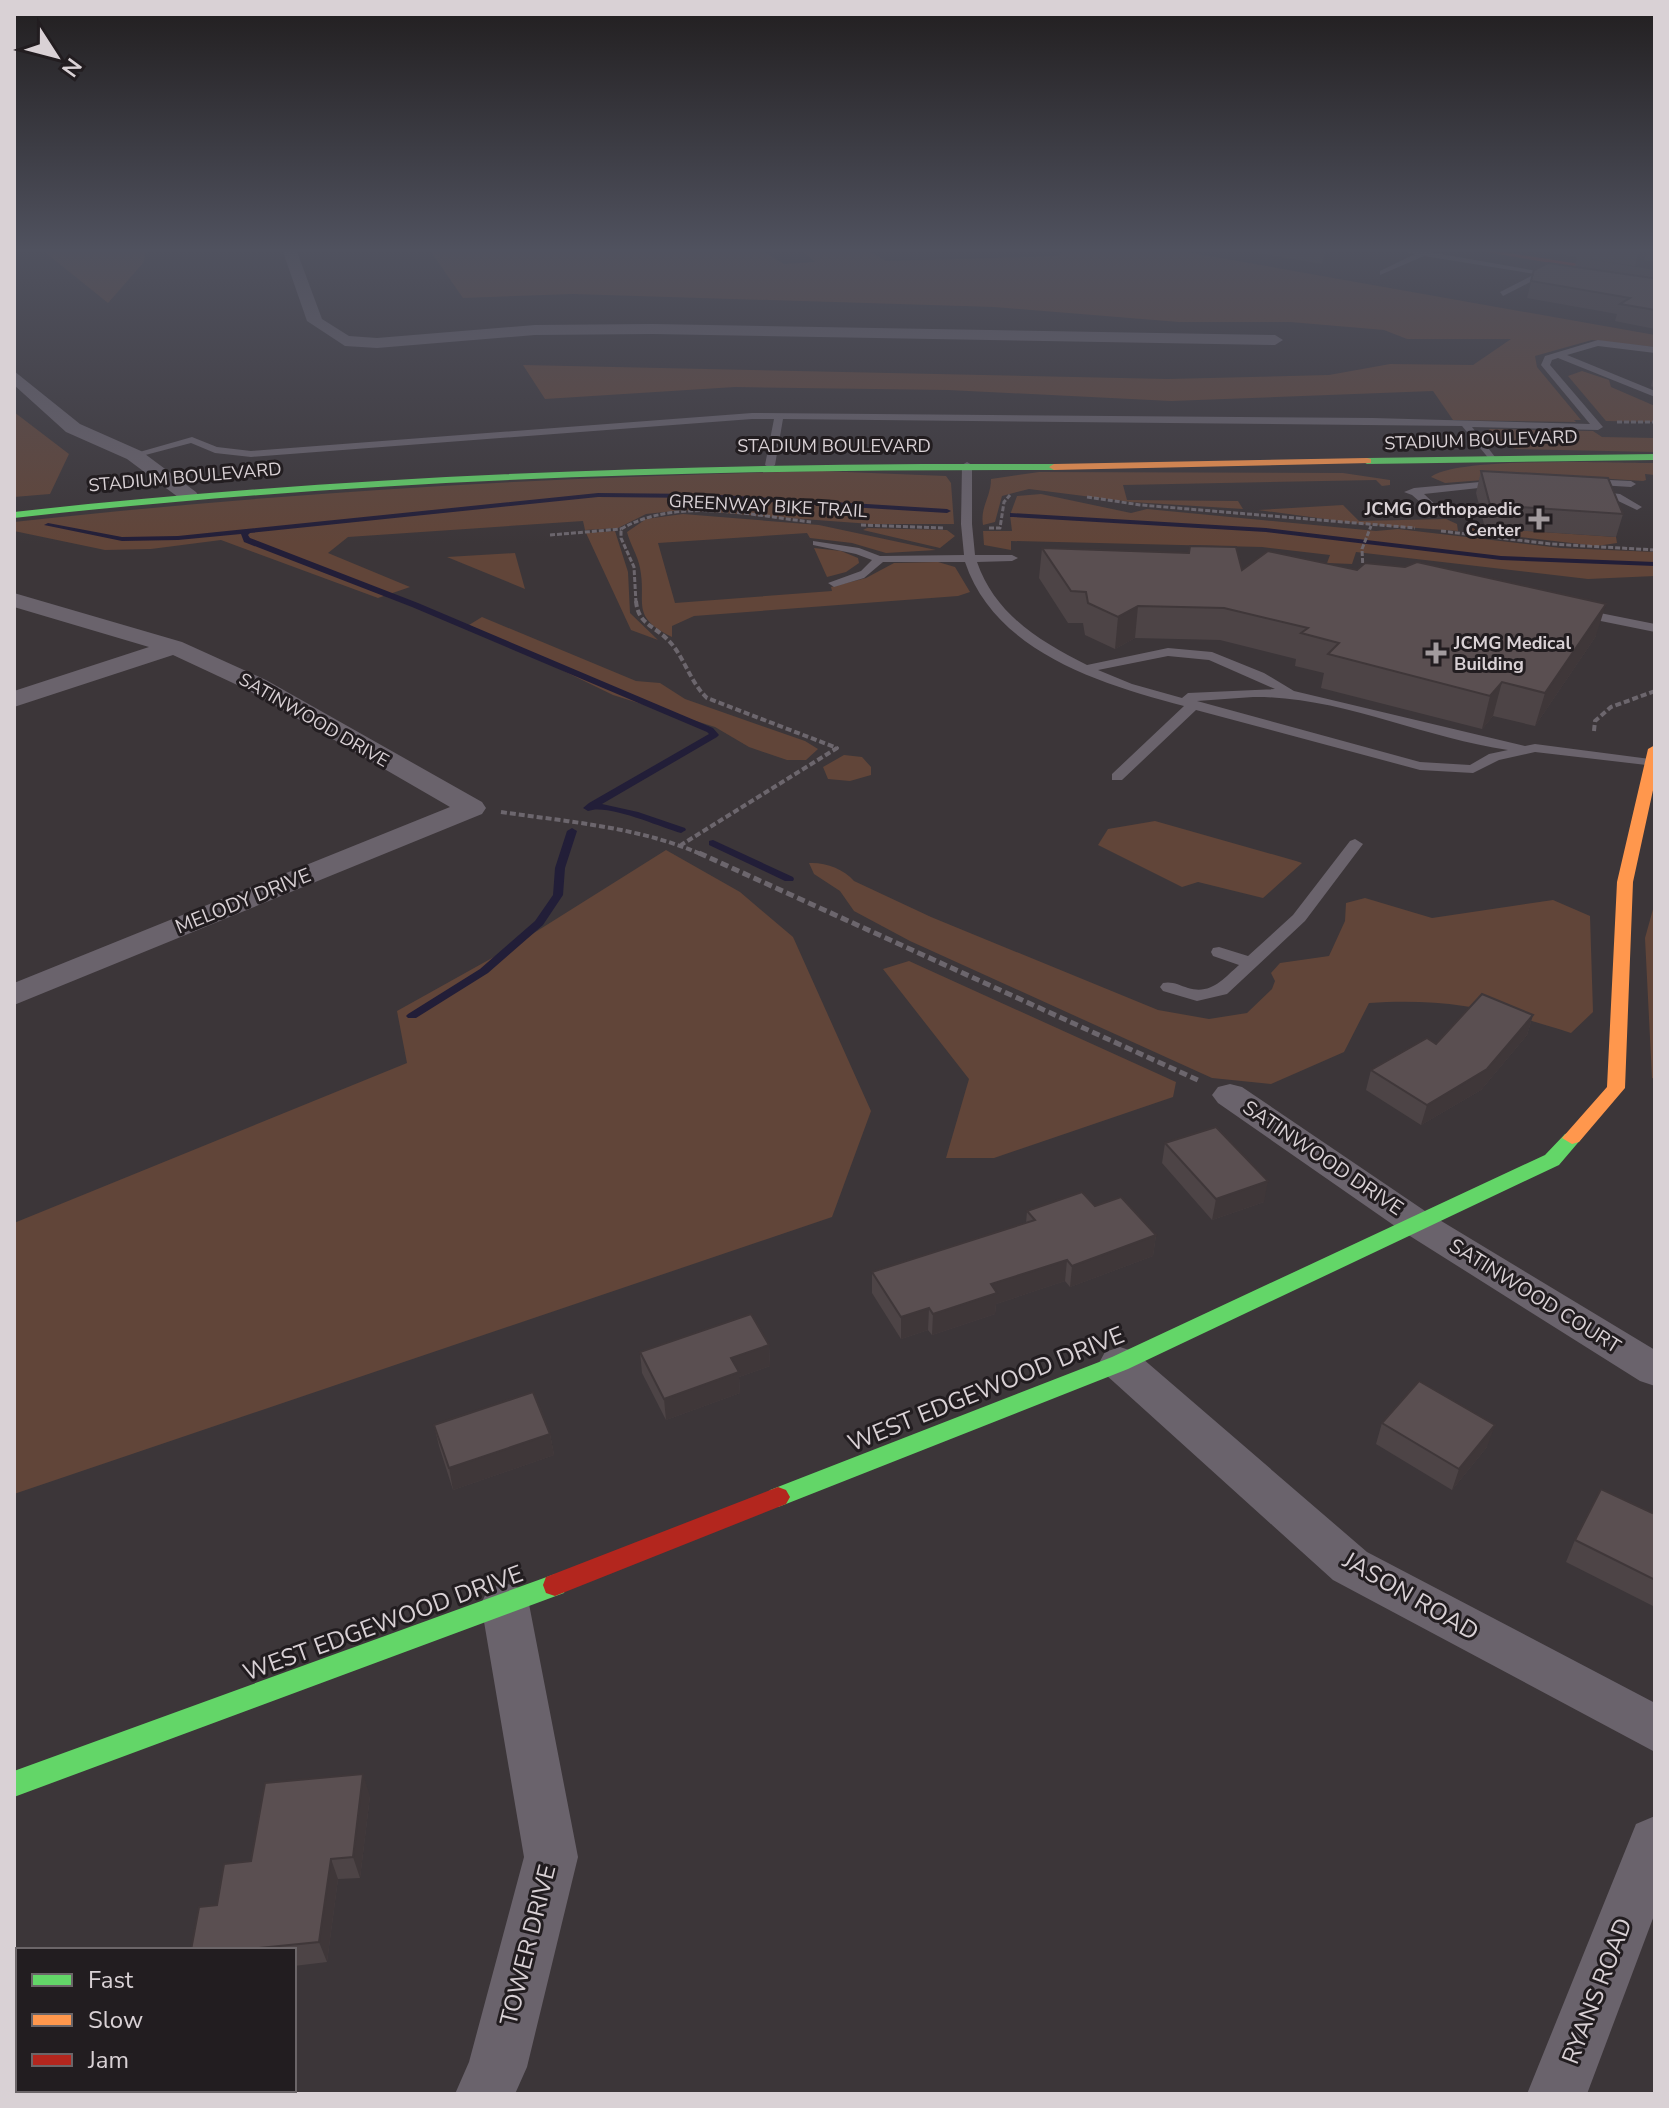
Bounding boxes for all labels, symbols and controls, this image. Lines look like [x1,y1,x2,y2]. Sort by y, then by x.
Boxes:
north arrow [16,16,96,96]
text: N [54,52,88,83]
street label: STADIUM BOULEVARD [1384,425,1578,455]
street label: STADIUM BOULEVARD [737,434,931,458]
street label: STADIUM BOULEVARD [88,457,282,497]
street label: GREENWAY BIKE TRAIL [668,489,868,523]
place label: JCMG Orthopaedic Center [1364,497,1521,542]
marker: JCMG Orthopaedic Center [1528,508,1550,530]
place label: JCMG Medical Building [1453,631,1571,676]
marker: JCMG Medical Building [1425,642,1447,664]
street label: SATINWOOD DRIVE [235,667,393,773]
street label: MELODY DRIVE [171,862,315,940]
street label: SATINWOOD DRIVE [1237,1094,1409,1222]
street label: SATINWOOD COURT [1444,1232,1626,1360]
street label: WEST EDGEWOOD DRIVE [843,1319,1129,1459]
street label: JASON ROAD [1336,1544,1485,1648]
street label: WEST EDGEWOOD DRIVE [239,1557,527,1689]
street label: TOWER DRIVE [493,1861,563,2029]
street label: RYANS ROAD [1554,1913,1640,2069]
legend [16,1948,296,2092]
text: Fast [88,1964,134,1996]
text: Slow [88,2004,143,2036]
text: Jam [87,2044,129,2076]

